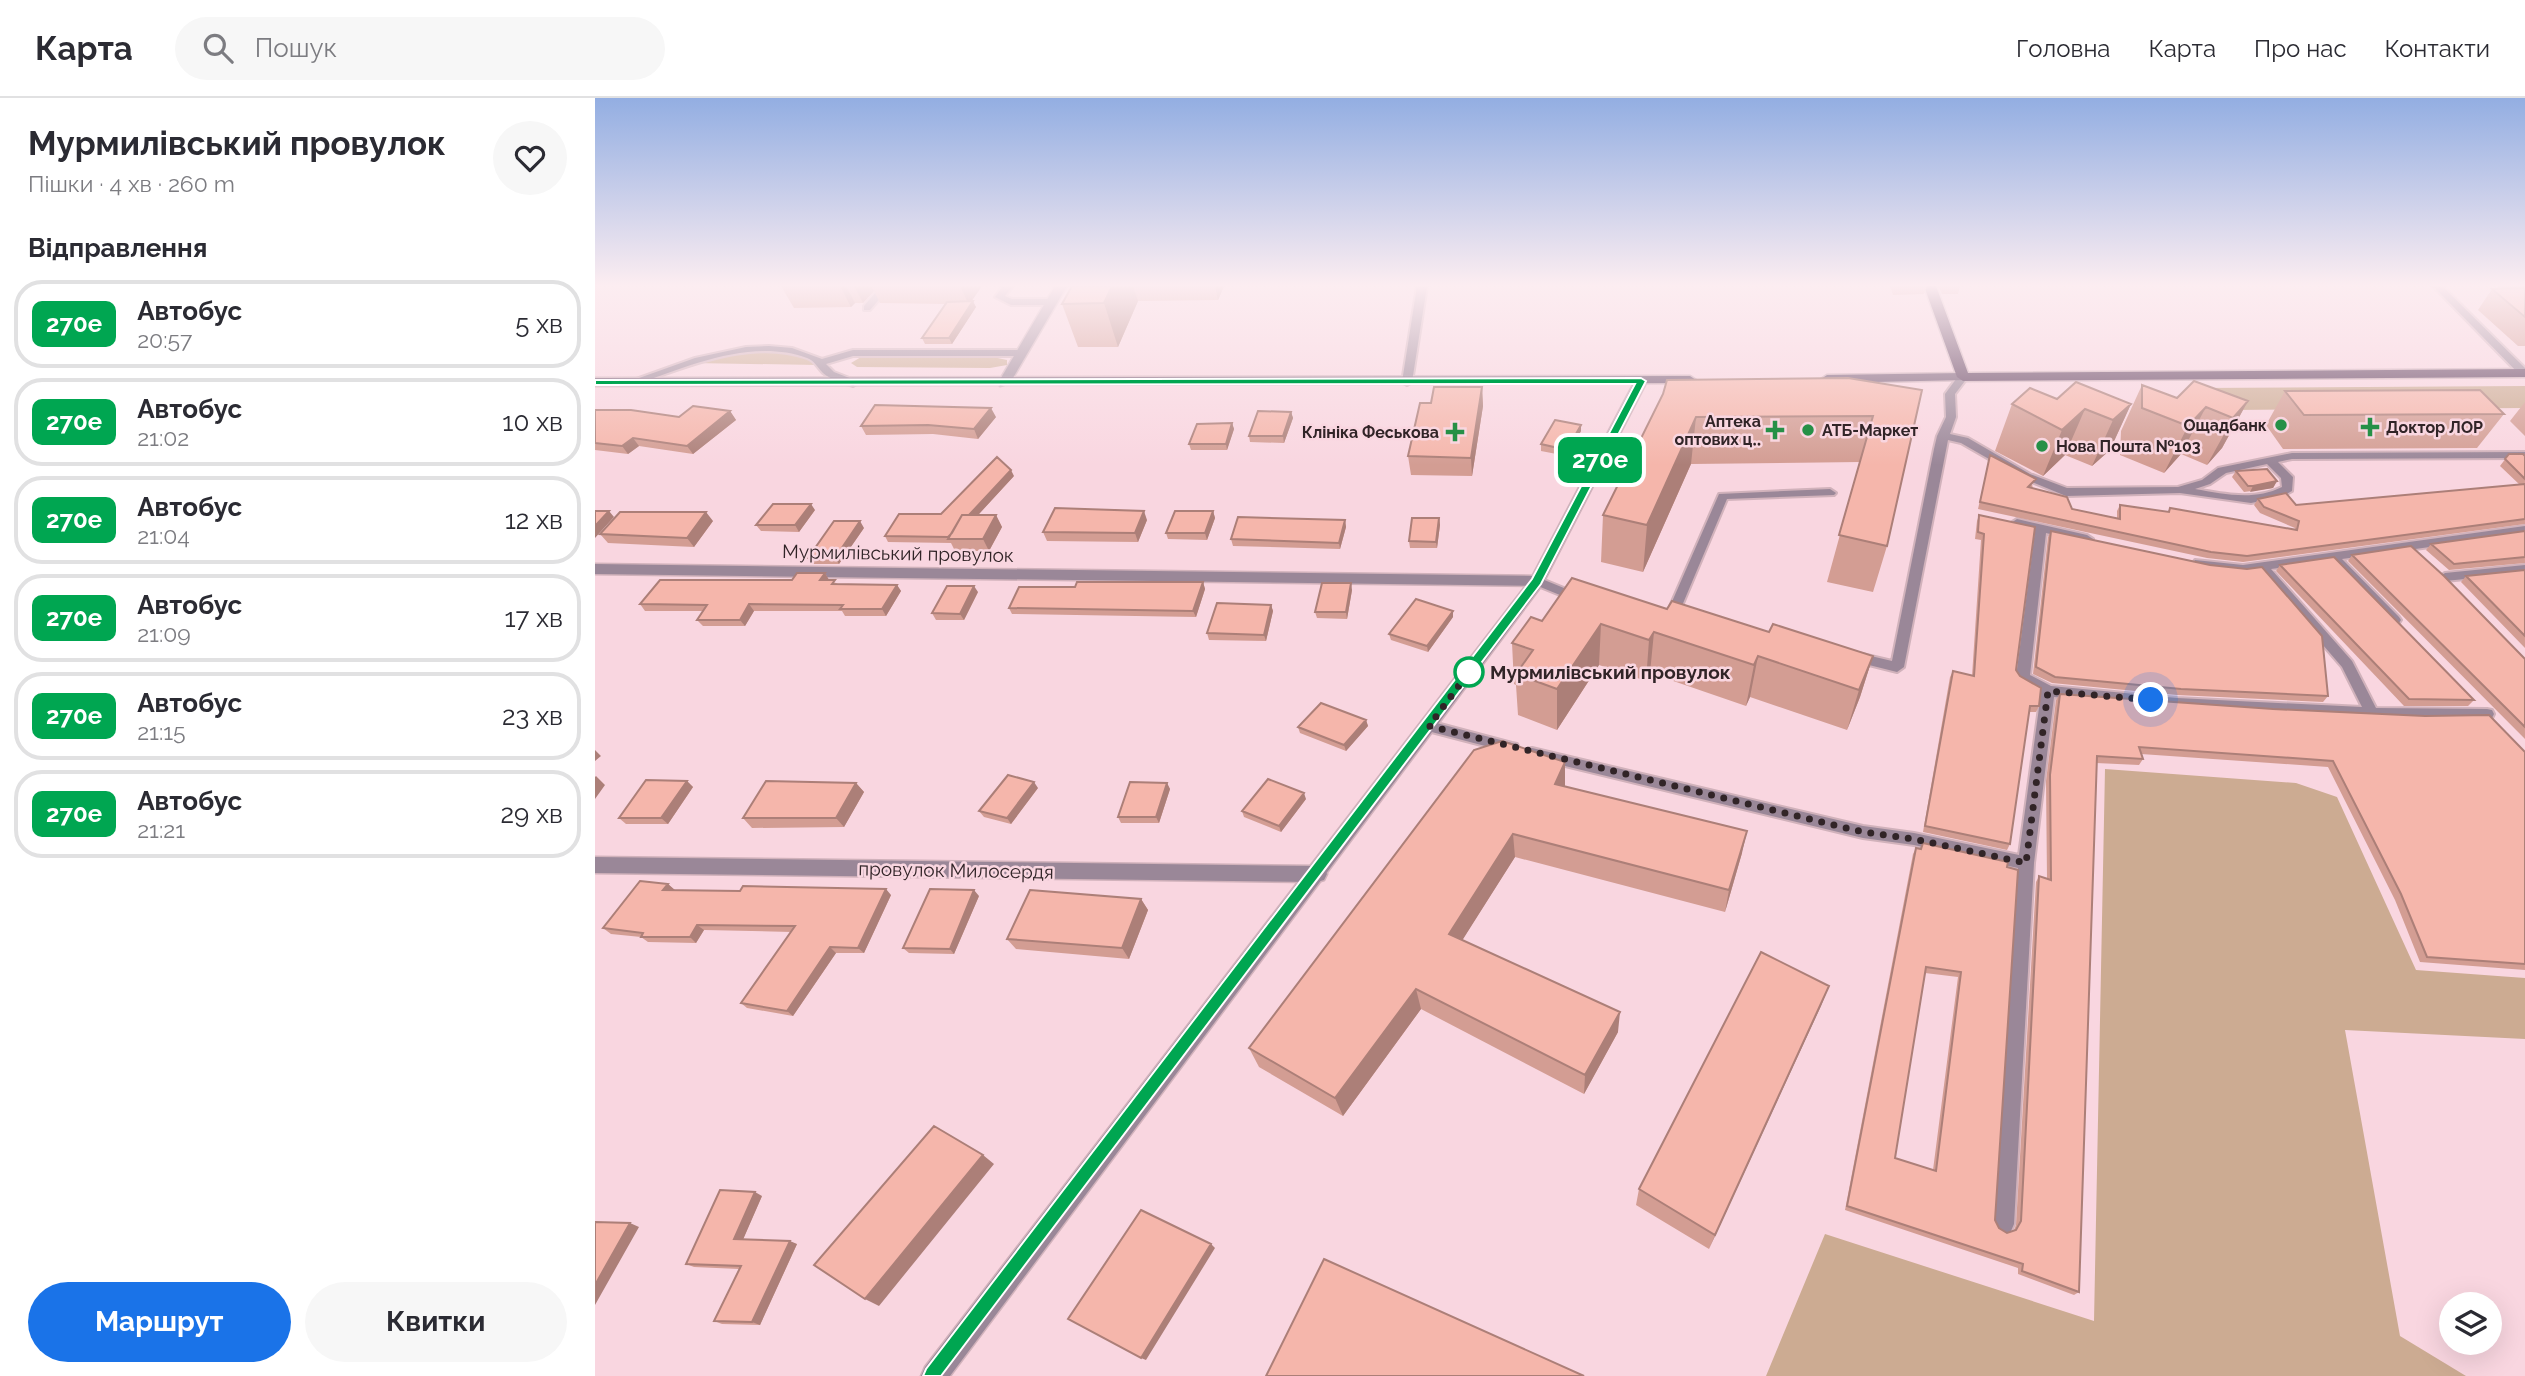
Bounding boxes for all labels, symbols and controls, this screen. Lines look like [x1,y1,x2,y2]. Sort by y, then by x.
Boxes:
search box [175,17,665,80]
text: Карта [35,29,133,68]
icon: search [199,29,237,67]
text: Пошук [255,33,337,63]
text: Головна [2016,34,2110,63]
text: Карта [2148,34,2216,63]
text: Про нас [2254,34,2347,63]
text: Контакти [2385,34,2490,63]
button: heart [493,121,567,195]
text: Мурмилівський провулок [28,124,446,163]
text: Пішки · 4 хв · 260 m [28,170,235,197]
text: Відправлення [28,233,207,263]
text: Автобус [137,296,242,326]
text: 270е [46,309,102,338]
text: 5 хв [515,309,563,339]
text: 20:57 [137,326,192,353]
text: Автобус [137,394,242,424]
text: 270е [46,407,102,436]
text: 10 хв [502,407,563,437]
place label: Аптека оптових ц‥ [1675,412,1761,449]
place label: Ощадбанк [2183,416,2267,435]
marker: Ощадбанк [2273,417,2289,433]
marker: Доктор ЛОР [2360,417,2380,437]
place label: Доктор ЛОР [2386,418,2483,437]
place label: АТБ-Маркет [1822,421,1918,440]
marker: Клініка Феськова [1445,422,1465,442]
marker: Аптека оптових ц‥ [1767,422,1783,438]
marker: АТБ-Маркет [1800,422,1816,438]
place label: Клініка Феськова [1302,423,1439,442]
text: 21:02 [137,424,189,451]
line badge: 270е [1551,437,1649,483]
place label: Нова Пошта №103 [2056,437,2201,456]
marker: Нова Пошта №103 [2034,438,2050,454]
text: 270е [1572,445,1628,474]
text: Автобус [137,492,242,522]
text: 270е [46,505,102,534]
text: 12 хв [505,505,563,535]
text: 21:04 [137,522,190,549]
street label: Мурмилівський провулок [782,540,1014,566]
text: Автобус [137,590,242,620]
text: 270е [46,603,102,632]
text: 17 хв [504,603,563,633]
text: 21:09 [137,620,191,647]
marker: Мурмилівський провулок [1454,657,1484,687]
place label: Мурмилівський провулок [1490,661,1731,683]
your location [2133,682,2168,717]
text: Автобус [137,688,242,718]
text: 270е [46,701,102,730]
text: 23 хв [502,701,563,731]
text: 21:15 [137,718,186,745]
text: Автобус [137,786,242,816]
text: 270е [46,799,102,828]
text: 29 хв [501,799,563,829]
text: 21:21 [137,816,185,843]
street label: провулок Милосердя [858,857,1054,883]
button: Маршрут [28,1282,291,1362]
button: Квитки [305,1282,567,1362]
map controls [2439,1292,2502,1355]
button: layers [2439,1292,2502,1355]

